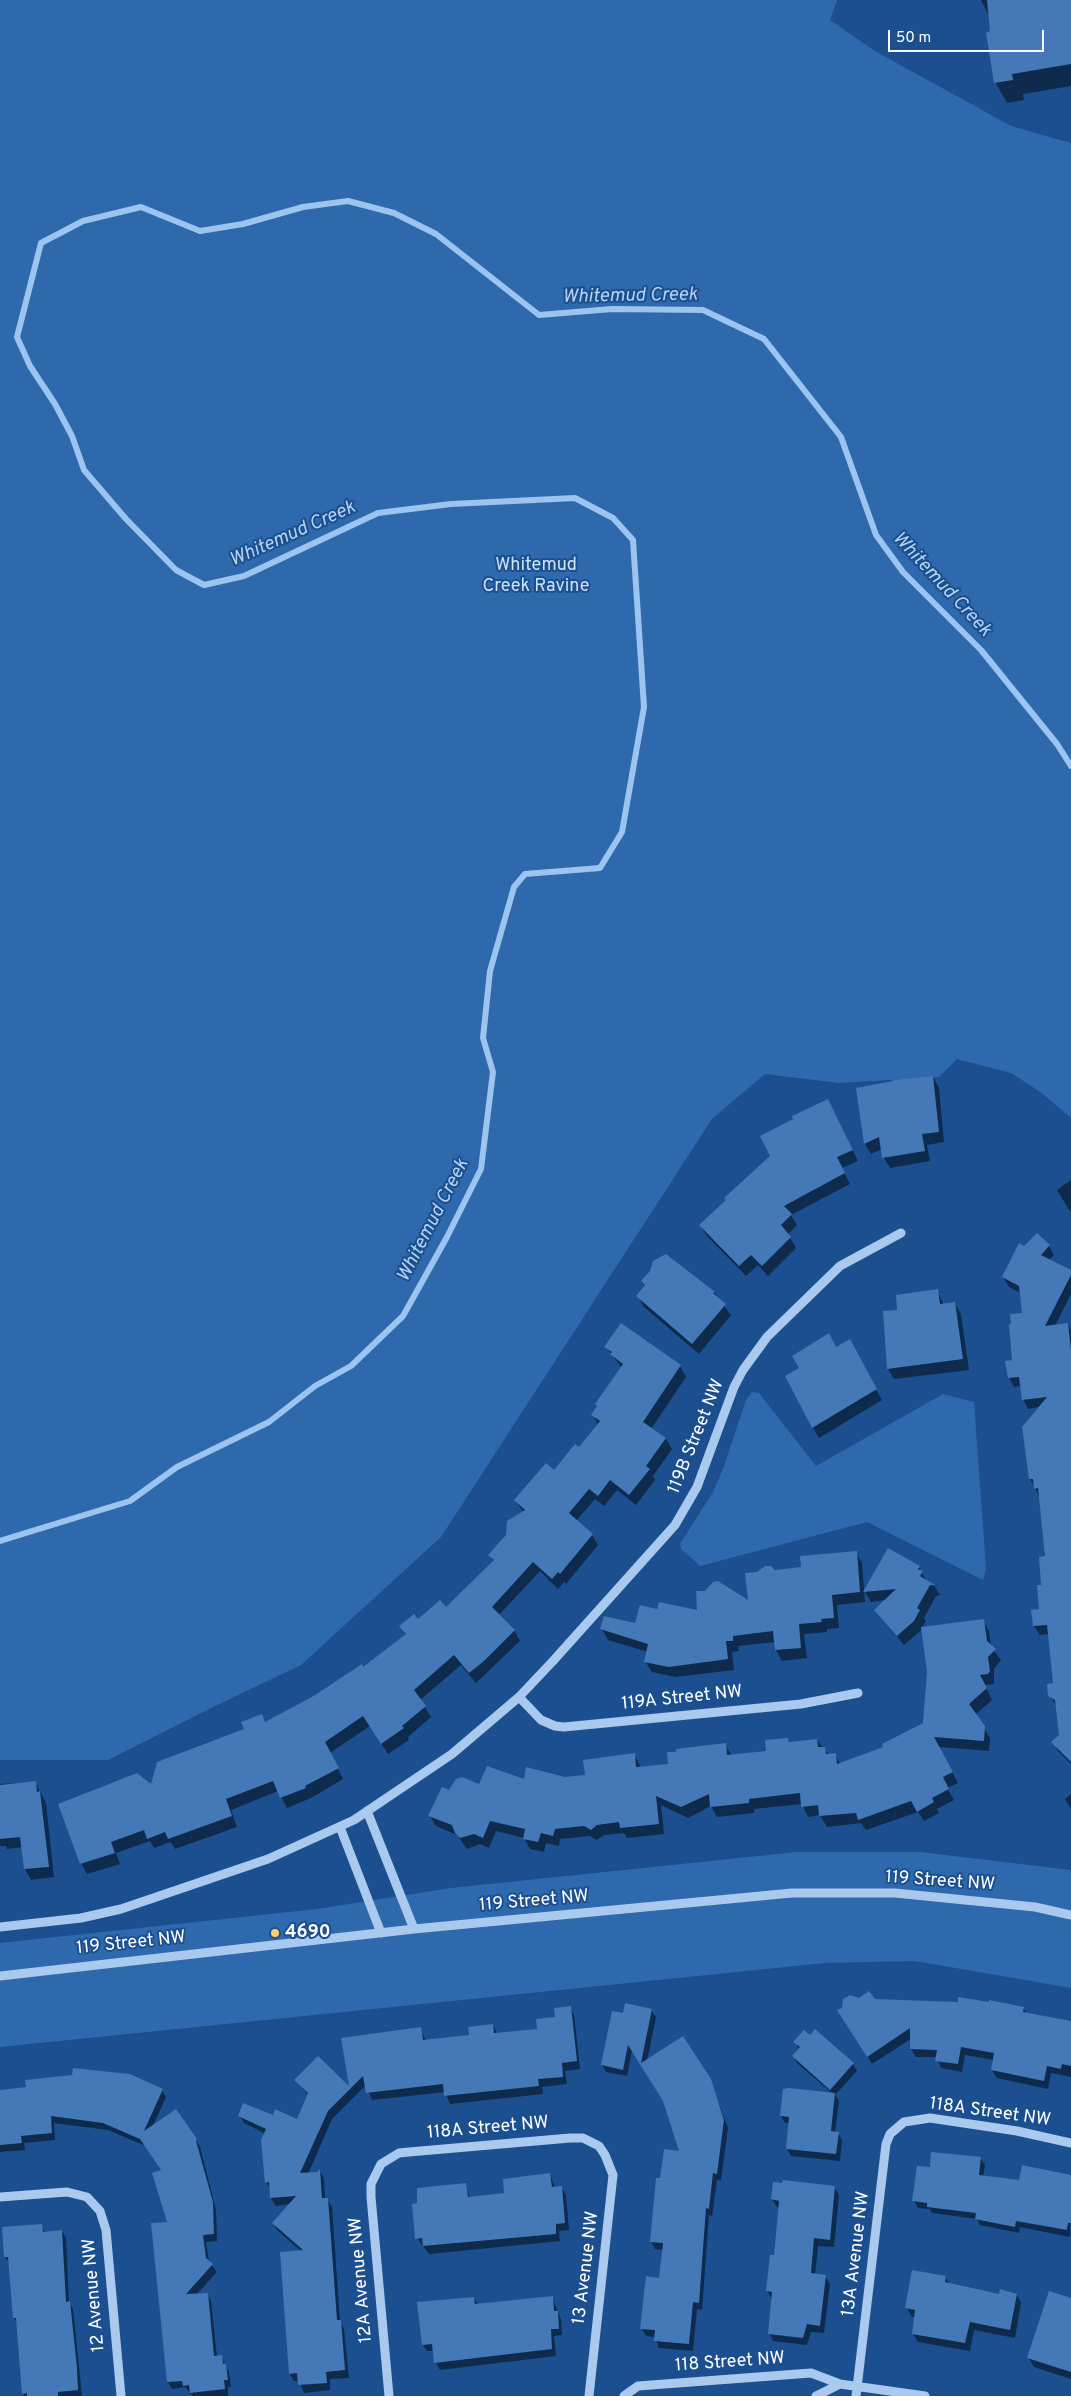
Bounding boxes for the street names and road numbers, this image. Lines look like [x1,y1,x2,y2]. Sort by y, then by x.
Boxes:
street label: 119B Street NW [664,1377,730,1497]
street label: 119A Street NW [621,1682,743,1716]
street label: 119 Street NW [884,1867,996,1897]
street label: 119 Street NW [478,1886,590,1918]
street label: 119 Street NW [75,1928,187,1960]
street label: 118A Street NW [928,2094,1052,2132]
street label: 118A Street NW [426,2113,550,2145]
street label: 13A Avenue NW [839,2190,875,2318]
street label: 13 Avenue NW [569,2210,605,2326]
street label: 12A Avenue NW [346,2216,378,2344]
street label: 12 Avenue NW [79,2237,111,2353]
street label: 118 Street NW [674,2348,786,2378]

